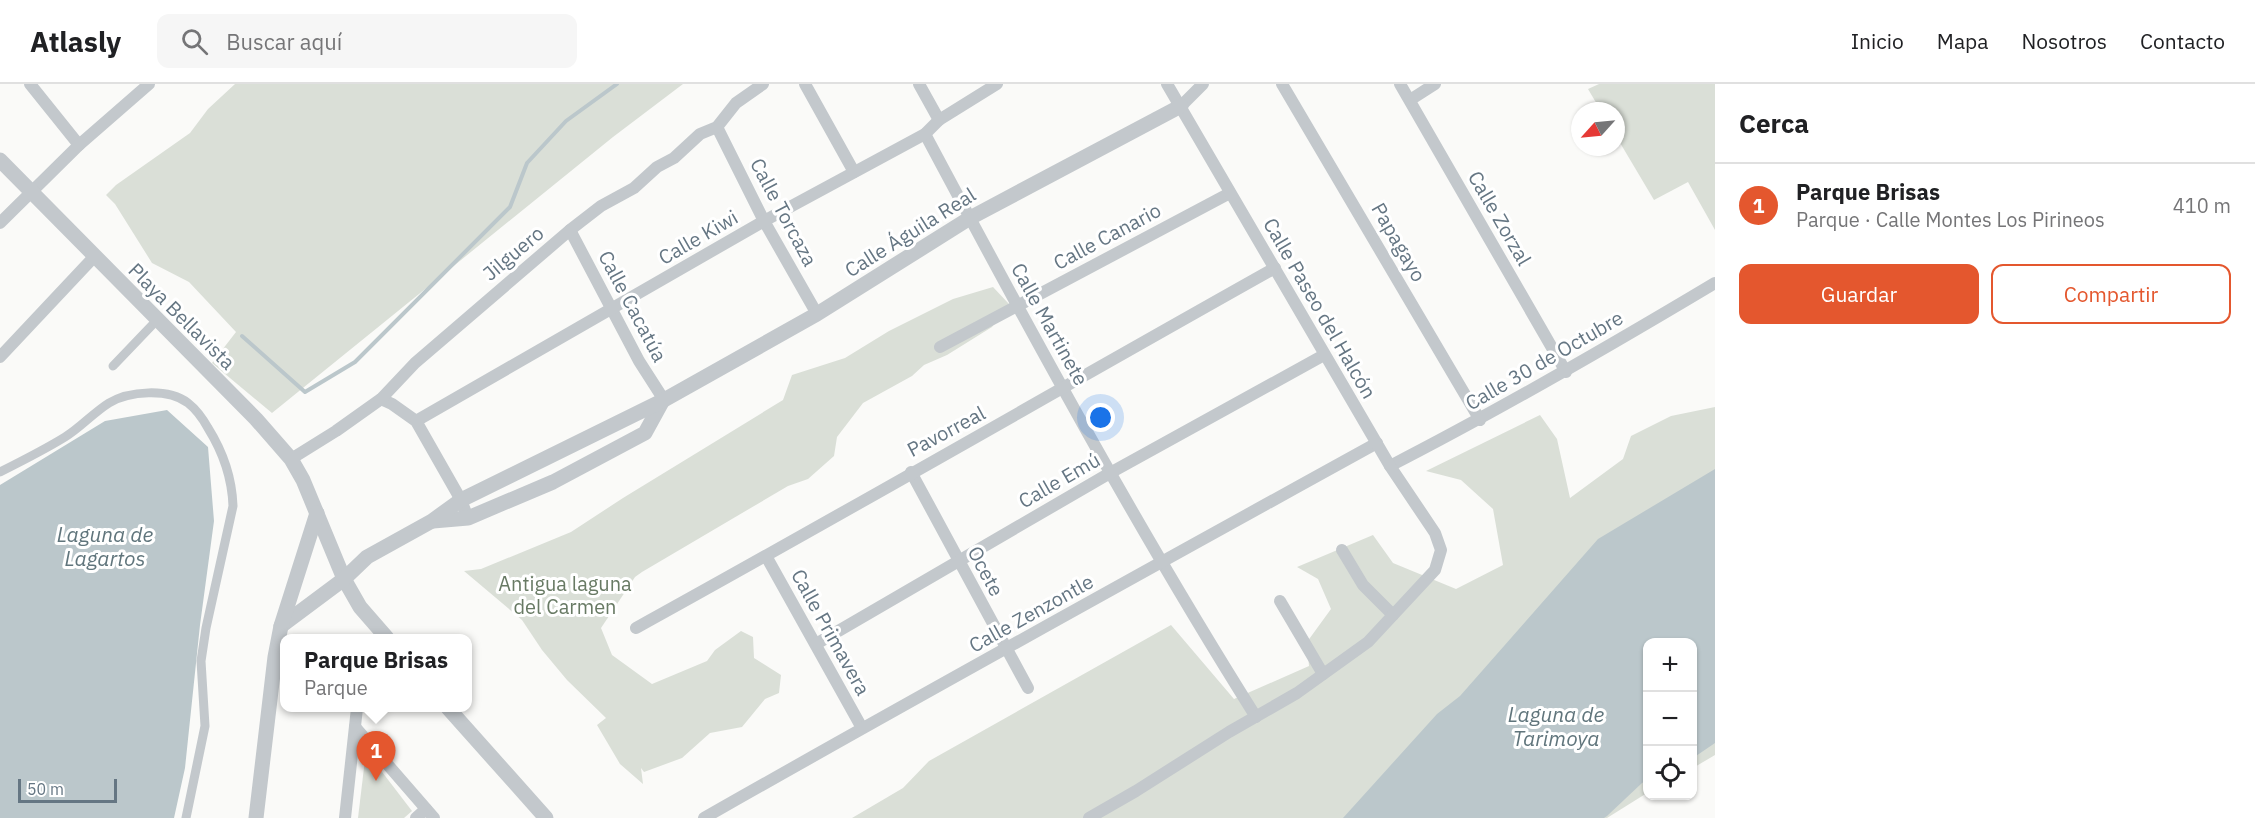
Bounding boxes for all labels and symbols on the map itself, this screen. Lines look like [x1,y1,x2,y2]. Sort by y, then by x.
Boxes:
north arrow [1571,102,1625,156]
street label: Calle Torcaza [744,153,824,271]
street label: Calle Zorzal [1462,166,1538,270]
street label: Calle Águila Real [839,181,981,283]
street label: Calle Canario [1048,196,1166,276]
street label: Papagayo [1366,198,1432,286]
street label: Calle Kiwi [653,203,743,271]
street label: Calle Paseo del Halcón [1257,213,1383,403]
street label: Jilguero [477,220,549,286]
street label: Calle Cacatúa [592,246,674,367]
street label: Playa Bellavista [123,257,242,376]
street label: Calle Martinete [1005,258,1095,390]
street label: Calle 30 de Octubre [1460,304,1628,416]
street label: Pavorreal [902,399,990,463]
your location [1086,403,1115,432]
street label: Calle Emú [1013,446,1105,514]
water label: Laguna de Lagartos [57,520,154,572]
street label: Ocete [962,541,1010,601]
street label: Calle Primavera [785,564,877,700]
street label: Calle Zenzontle [964,568,1098,658]
park label: Antigua laguna del Carmen [498,570,632,620]
water label: Laguna de Tarimoya [1508,700,1605,752]
pin: 1 [356,732,395,781]
scale bar [18,776,117,804]

